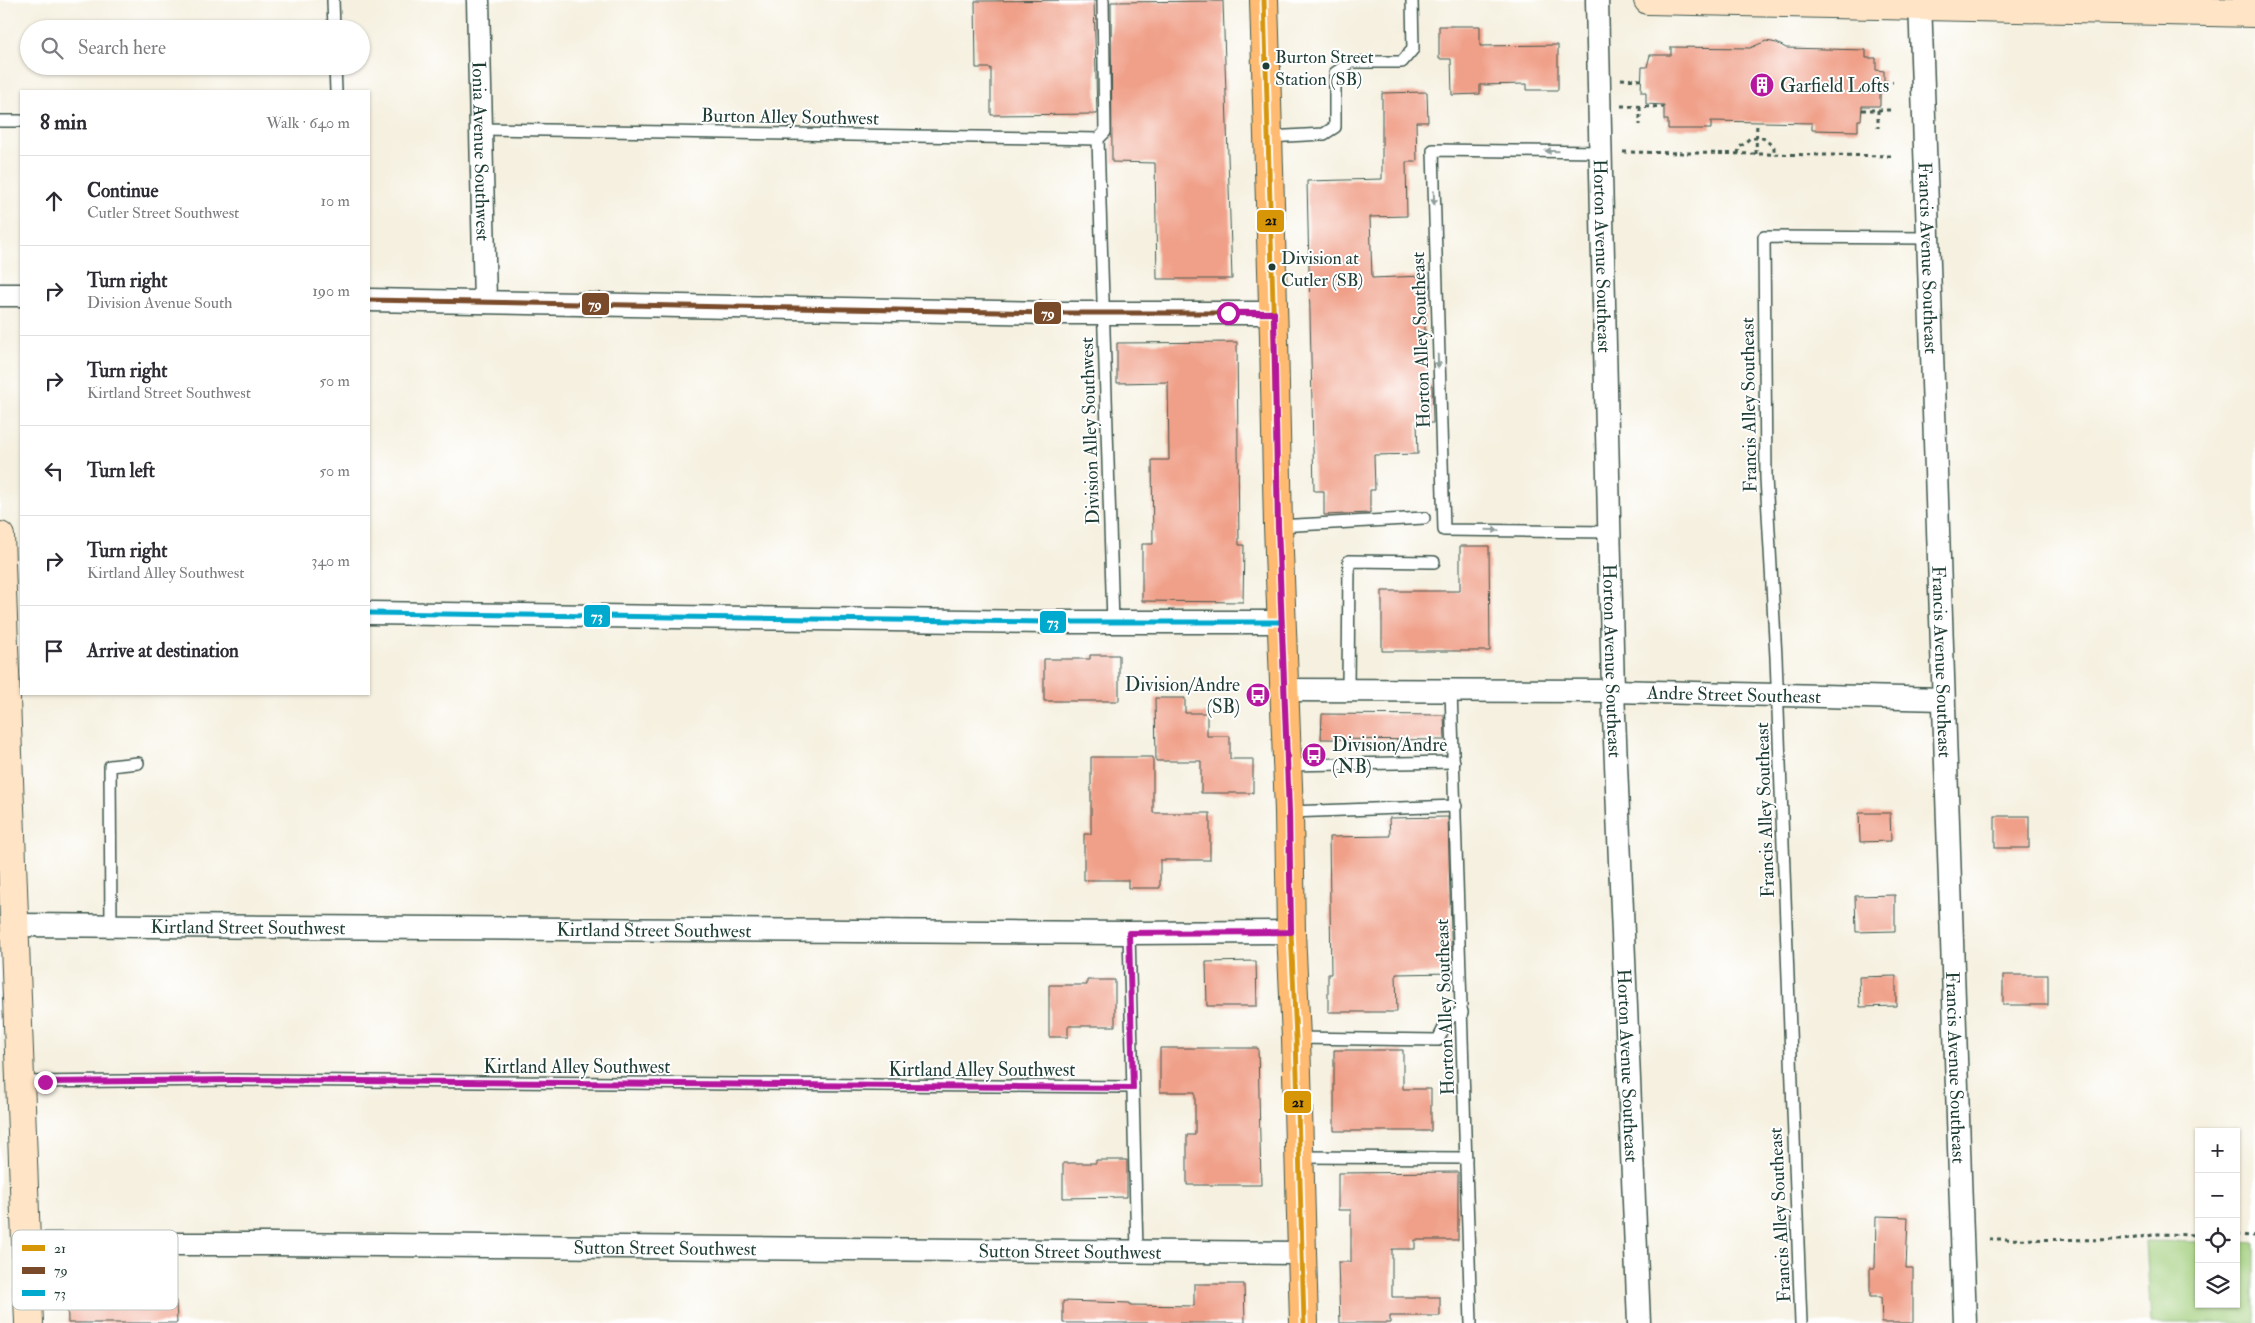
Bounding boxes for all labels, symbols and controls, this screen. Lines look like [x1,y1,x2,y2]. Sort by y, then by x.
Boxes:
search box [20,20,370,75]
icon: search [38,34,66,62]
text: Search here [78,36,166,60]
place label: Burton Street Station (SB) [1275,46,1374,91]
street label: Ionia Avenue Southwest [466,61,495,241]
marker: Burton Street Station (SB) [1261,61,1271,71]
building icon: Garfield Lofts [1749,72,1775,98]
place label: Garfield Lofts [1780,74,1889,98]
street label: Burton Alley Southwest [701,103,879,131]
text: 8 min [40,109,87,136]
text: Walk · 640 m [266,113,350,133]
one-way arrow [1544,147,1560,155]
street label: Horton Avenue Southeast [1588,159,1616,353]
street label: Francis Avenue Southeast [1913,161,1943,354]
text: Continue [87,179,158,203]
icon: ahead [40,187,68,215]
text: 10 m [320,191,350,211]
one-way arrow [1430,191,1438,207]
text: Cutler Street Southwest [87,203,239,223]
line badge: 21 [1256,209,1285,233]
text: 21 [1265,212,1277,229]
place label: Division at Cutler (SB) [1281,247,1363,292]
street label: Horton Alley Southeast [1406,251,1436,429]
marker: Division at Cutler (SB) [1267,262,1277,272]
text: Turn right [87,269,167,293]
icon: right [40,277,68,305]
text: 190 m [312,281,350,301]
line badge: 79 [581,292,610,316]
text: Division Avenue South [87,293,232,313]
text: 79 [588,296,602,313]
line badge: 79 [1033,301,1062,325]
route start [1217,302,1240,325]
text: 79 [1041,305,1055,322]
street label: Francis Alley Southeast [1735,317,1763,493]
street label: Division Alley Southwest [1075,337,1105,525]
one-way arrow [1435,353,1443,369]
text: Turn right [87,359,167,383]
icon: right [40,367,68,395]
text: 50 m [319,371,350,391]
text: Kirtland Street Southwest [87,383,251,403]
icon: left [40,457,68,485]
text: Turn left [87,459,155,483]
text: 50 m [319,461,350,481]
one-way arrow [1485,527,1501,535]
text: Turn right [87,539,167,563]
icon: right [40,547,68,575]
text: 340 m [311,551,350,571]
text: Kirtland Alley Southwest [87,563,244,583]
street label: Horton Avenue Southeast [1597,564,1627,758]
street label: Francis Avenue Southeast [1926,565,1957,758]
line badge: 73 [583,604,611,628]
text: 73 [591,608,603,625]
line badge: 73 [1039,610,1067,634]
text: 73 [1047,614,1059,631]
icon: arrive [40,637,68,665]
text: Arrive at destination [87,639,239,663]
place label: Division/Andre (SB) [1125,673,1240,719]
street label: Andre Street Southeast [1646,681,1821,709]
bus stop icon: Division/Andre (SB) [1245,682,1271,708]
street label: Francis Alley Southeast [1750,722,1780,898]
place label: Division/Andre (NB) [1332,733,1447,779]
bus stop icon: Division/Andre (NB) [1301,742,1327,768]
street label: Kirtland Street Southwest [150,915,346,940]
street label: Kirtland Street Southwest [556,918,752,943]
street label: Horton Alley Southeast [1430,918,1460,1096]
street label: Horton Avenue Southeast [1611,968,1643,1163]
street label: Francis Avenue Southeast [1940,971,1971,1164]
street label: Kirtland Alley Southwest [484,1055,670,1079]
street label: Kirtland Alley Southwest [889,1058,1075,1082]
route end [34,1071,57,1094]
line badge: 21 [1283,1090,1312,1114]
text: 21 [1292,1094,1304,1111]
street label: Francis Alley Southeast [1763,1127,1797,1303]
map controls [2195,1128,2240,1308]
button: + [2195,1128,2240,1173]
button: − [2195,1173,2240,1218]
button: locate [2195,1218,2240,1263]
legend [12,1230,178,1310]
street label: Sutton Street Southwest [573,1236,757,1261]
street label: Sutton Street Southwest [978,1239,1162,1265]
text: 21 [54,1240,66,1257]
text: 79 [54,1262,68,1279]
button: layers [2195,1263,2240,1308]
text: 73 [54,1285,66,1302]

